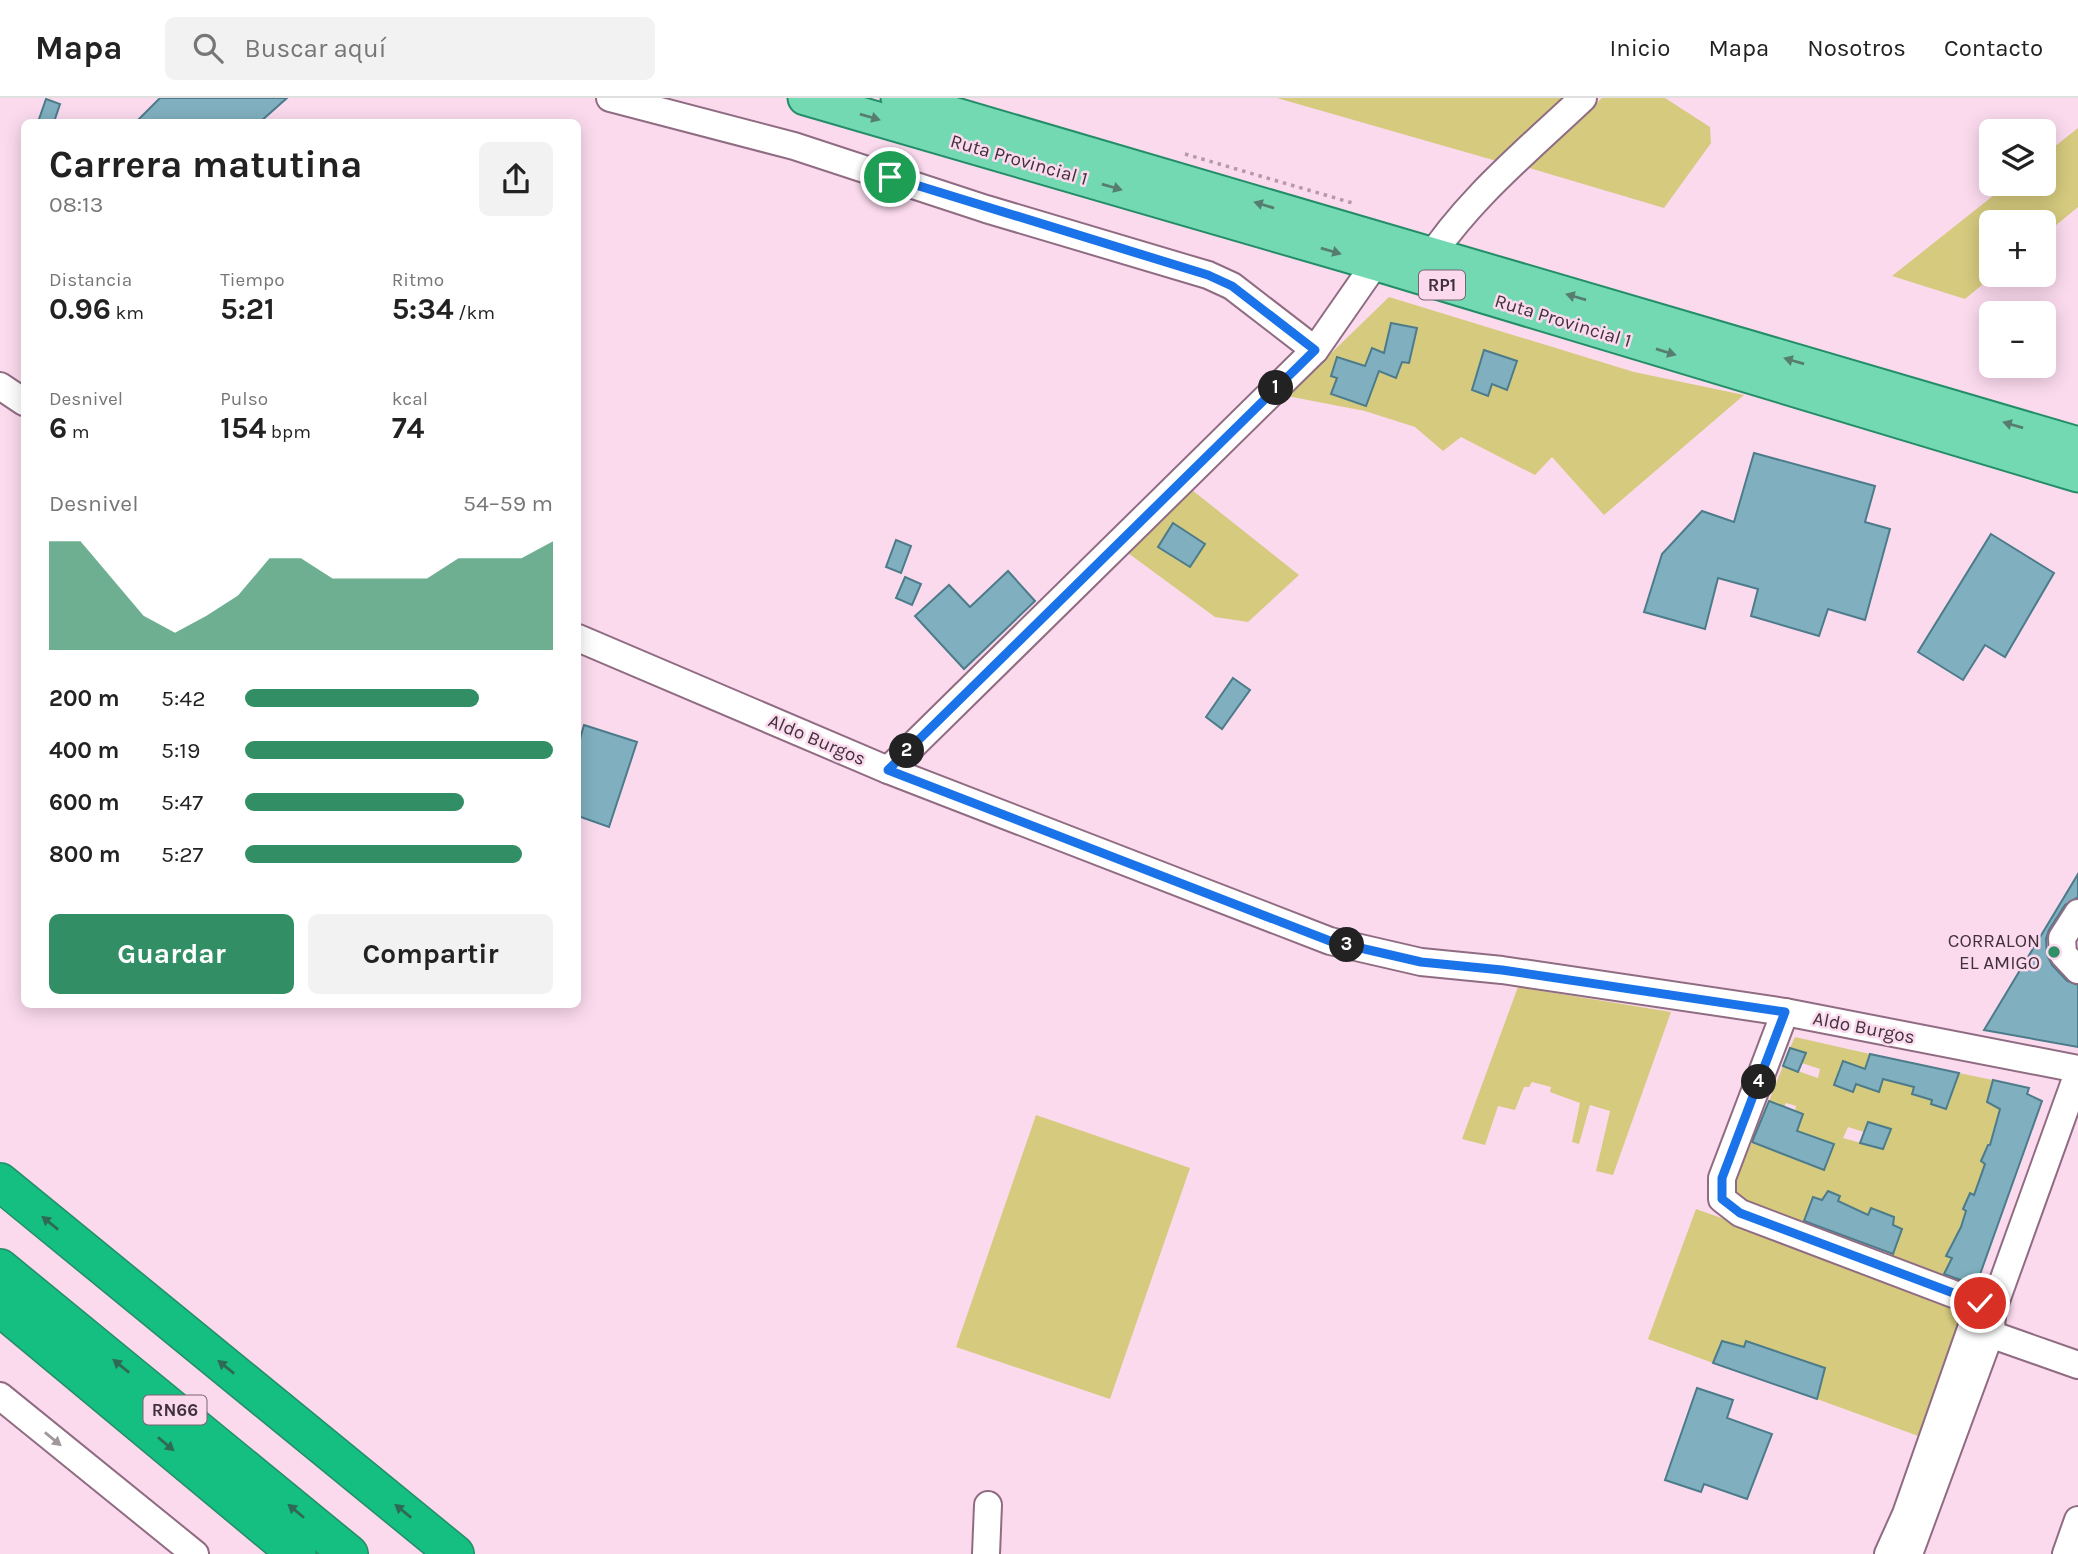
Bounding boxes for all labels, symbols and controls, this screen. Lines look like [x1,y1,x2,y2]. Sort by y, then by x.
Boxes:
search box [165,17,655,80]
text: Mapa [35,29,123,67]
icon: search [189,29,227,67]
text: Buscar aquí [245,33,386,64]
text: Inicio [1609,34,1670,62]
text: Mapa [1708,34,1769,62]
text: Nosotros [1807,34,1906,62]
text: Contacto [1944,34,2043,62]
one-way arrow [859,112,881,123]
map controls [1979,119,2056,378]
button: layers [1979,119,2056,196]
street label: Ruta Provincial 1 [948,130,1090,190]
text: Carrera matutina [49,142,363,187]
button: share [479,142,553,216]
pin [860,147,920,207]
icon: arrive [871,158,909,196]
one-way arrow [1102,183,1123,193]
text: 08:13 [49,191,103,218]
one-way arrow [1253,199,1274,209]
button: + [1979,210,2056,287]
one-way arrow [1320,246,1341,256]
text: Distancia [49,269,132,291]
text: Tiempo [220,269,285,291]
text: Ritmo [392,269,444,291]
road number: RP1 [1419,270,1465,300]
street label: Ruta Provincial 1 [1492,290,1634,352]
text: 0.96 [49,291,111,327]
text: 5:21 [220,291,275,327]
text: 5:34 [392,291,454,327]
one-way arrow [1565,291,1586,301]
button: − [1979,301,2056,378]
text: km [111,302,144,324]
text: /km [454,302,495,324]
one-way arrow [1655,347,1676,357]
one-way arrow [1783,355,1804,365]
pin: 1 [1258,370,1294,406]
text: 1 [1272,376,1279,398]
text: Desnivel [49,388,123,410]
text: Pulso [220,388,268,410]
text: kcal [392,388,428,410]
text: 6 [49,410,67,446]
text: 154 [220,410,266,446]
text: 74 [392,410,424,446]
one-way arrow [2002,419,2023,429]
text: m [67,421,90,443]
text: bpm [266,421,311,443]
text: Desnivel [49,490,139,517]
text: 54–59 m [463,490,553,517]
text: 200 m [49,685,120,712]
text: 5:42 [161,685,205,712]
street label: Aldo Burgos [765,710,869,770]
pin: 2 [890,734,925,768]
text: 400 m [49,737,119,764]
text: 5:19 [161,737,200,764]
text: 2 [901,739,912,761]
text: 600 m [49,789,120,816]
text: 5:47 [161,789,203,816]
text: 800 m [49,841,121,868]
text: 5:27 [161,841,203,868]
button: Guardar [49,914,294,994]
button: Compartir [308,914,553,994]
pin: 3 [1330,928,1364,962]
place label: CORRALON EL AMIGO [1948,930,2040,974]
text: 3 [1341,933,1352,955]
marker: CORRALON EL AMIGO [2046,944,2062,960]
street label: Aldo Burgos [1811,1007,1917,1049]
pin: 4 [1742,1065,1776,1100]
text: 4 [1753,1070,1764,1092]
one-way arrow [42,1216,59,1231]
pin [1950,1273,2010,1333]
icon: check [1961,1284,1999,1322]
one-way arrow [112,1359,129,1374]
one-way arrow [218,1360,235,1375]
road number: RN66 [144,1395,206,1424]
one-way arrow [44,1431,62,1446]
one-way arrow [156,1437,174,1452]
one-way arrow [288,1503,306,1518]
one-way arrow [394,1504,411,1519]

